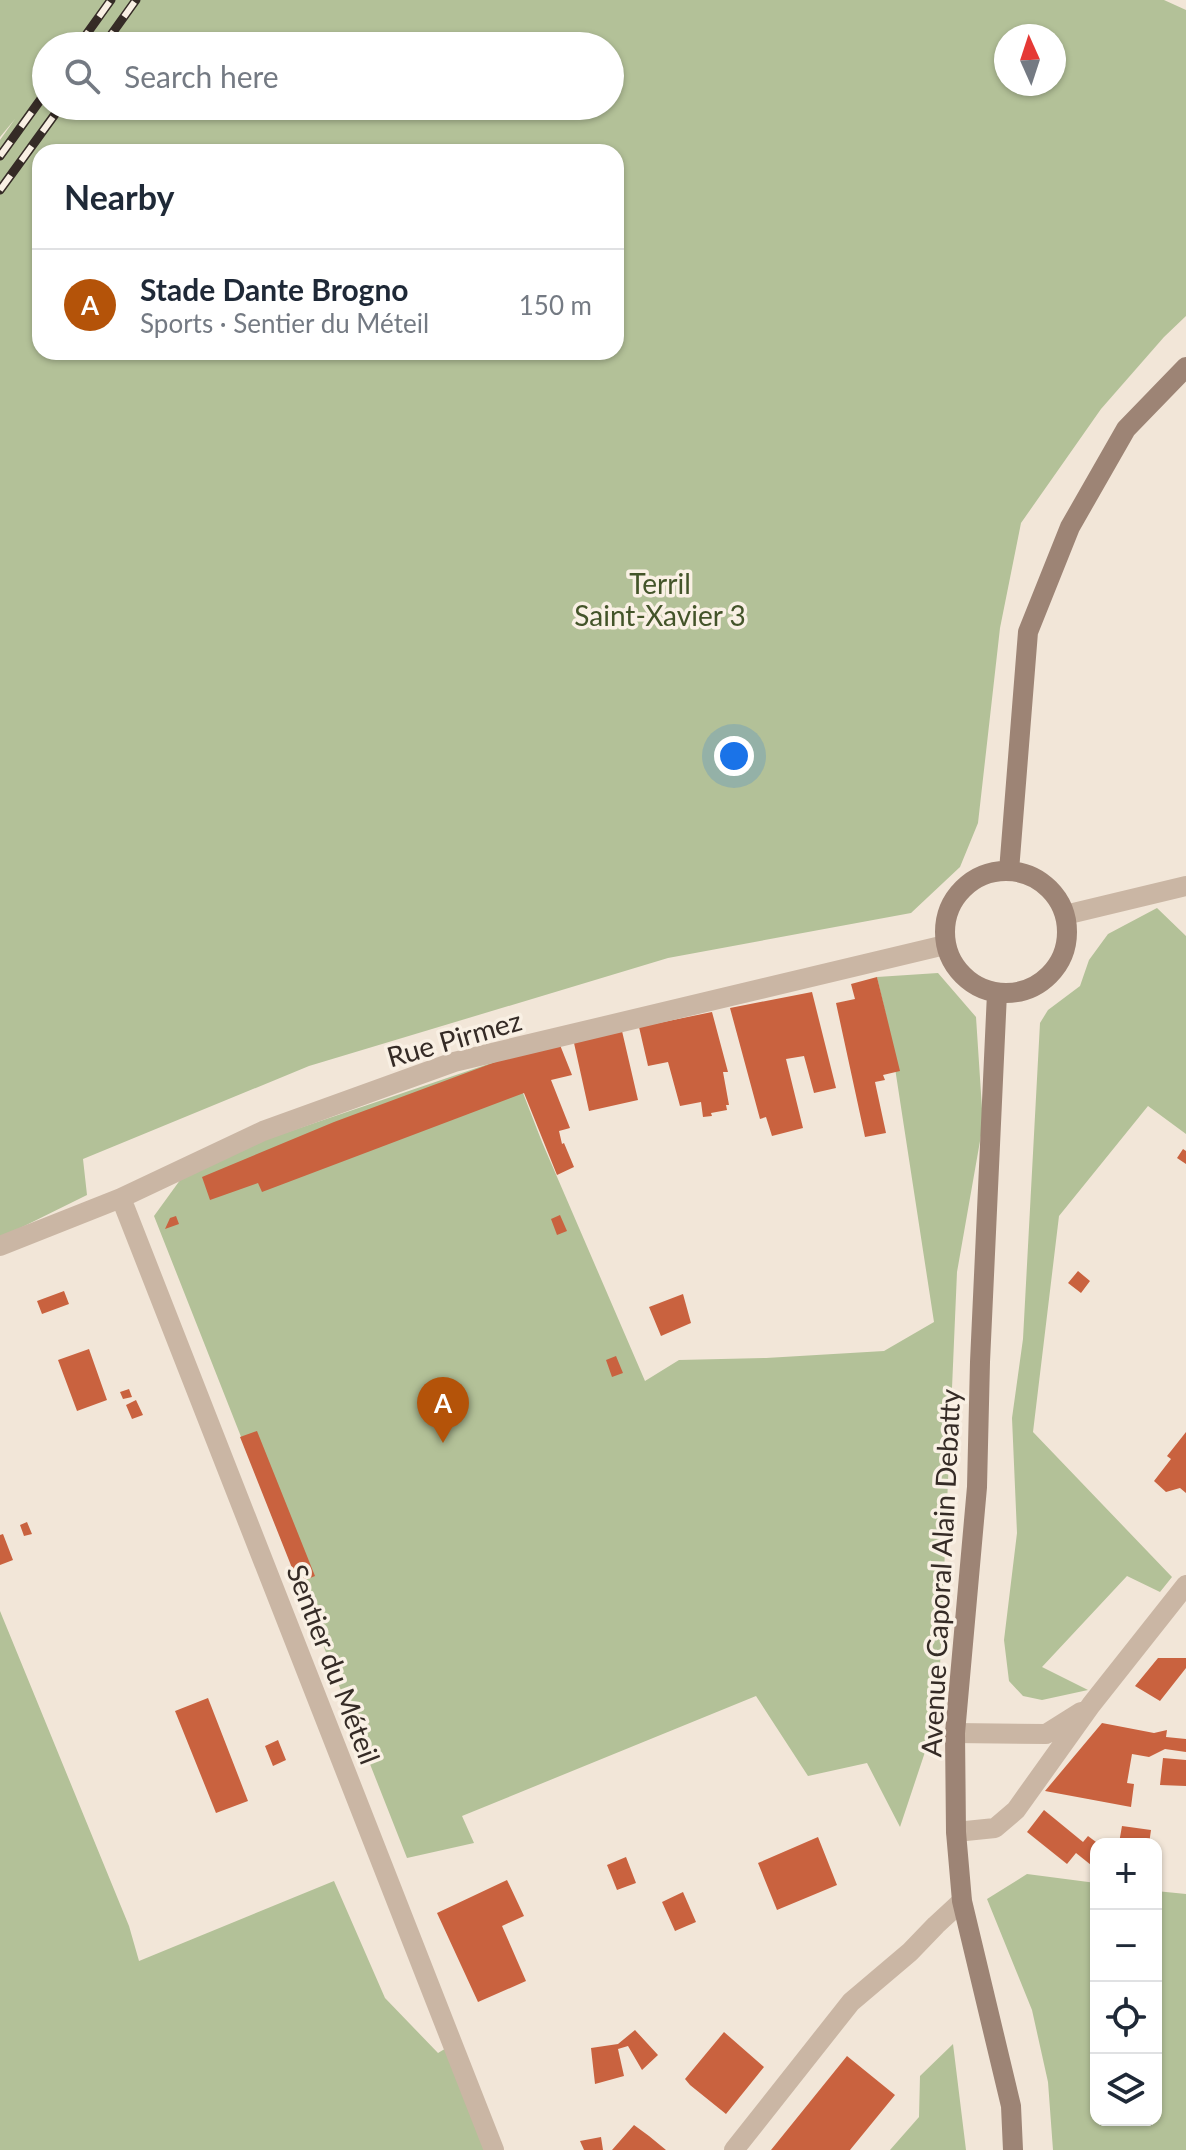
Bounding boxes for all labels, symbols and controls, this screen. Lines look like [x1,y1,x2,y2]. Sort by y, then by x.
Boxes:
north arrow [994,24,1066,96]
search box [32,32,624,120]
icon: search [60,54,104,98]
text: Search here [124,58,279,94]
text: Nearby [64,176,175,217]
text: Stade Dante Brogno [140,271,409,307]
text: A [81,289,99,321]
text: 150 m [519,289,592,321]
text: Sports · Sentier du Méteil [140,307,429,339]
park label: Terril Saint-Xavier 3 [574,566,746,632]
your location [714,736,754,776]
street label: Rue Pirmez [383,1003,525,1073]
pin: A [417,1377,469,1443]
street label: Avenue Caporal Alain Debatty [913,1388,967,1758]
street label: Sentier du Méteil [280,1559,388,1769]
map controls [1090,1838,1162,2126]
button: + [1090,1838,1162,1910]
button: − [1090,1910,1162,1982]
button: locate [1090,1982,1162,2054]
button: layers [1090,2054,1162,2126]

